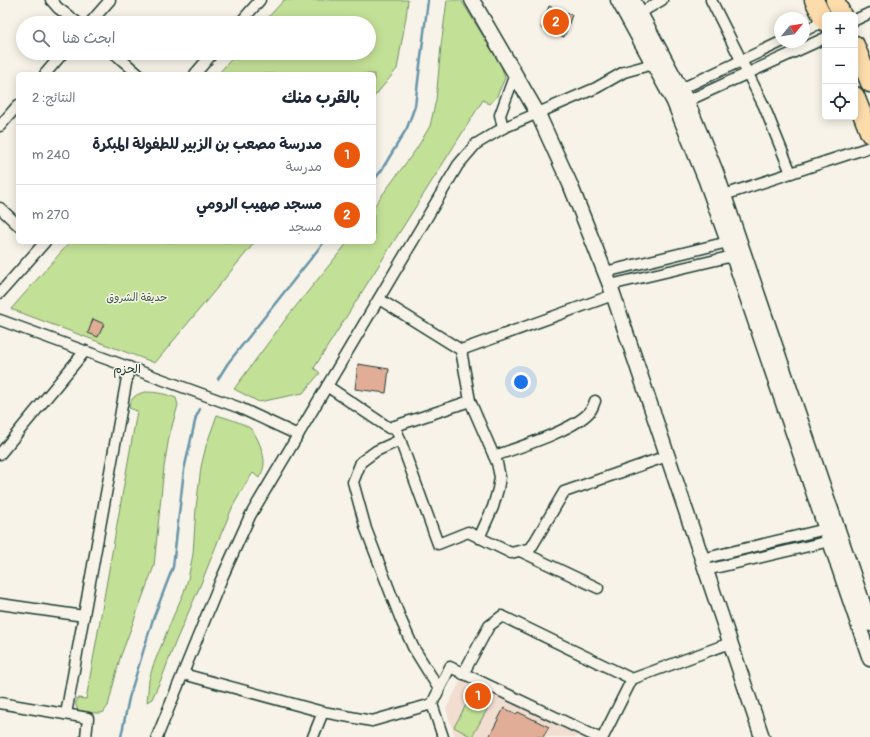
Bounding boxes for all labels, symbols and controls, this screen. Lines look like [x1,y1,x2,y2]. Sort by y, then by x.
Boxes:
pin: 2 [543,7,569,37]
north arrow [774,12,810,48]
map controls [822,12,858,120]
button: + [822,12,858,48]
search box [16,16,376,60]
icon: search [30,27,52,49]
text: ابحث هنا [62,29,115,48]
button: − [822,48,858,84]
button: locate [822,84,858,120]
text: بالقرب منك [282,87,360,108]
text: النتائج: 2 [32,90,76,106]
text: مدرسة مصعب بن الزبير للطفولة المبكرة [92,135,322,154]
text: 240 m [32,147,70,163]
text: 1 [344,147,350,163]
text: مدرسة [286,159,322,175]
text: مسجد صهيب الرومي [196,195,322,214]
text: 270 m [32,207,69,223]
text: 2 [343,207,351,223]
text: مسجد [289,219,322,235]
park label: حديقة الشروق [106,291,168,304]
district label: الحزم [113,362,141,378]
your location [511,372,531,392]
pin: 1 [465,681,491,711]

